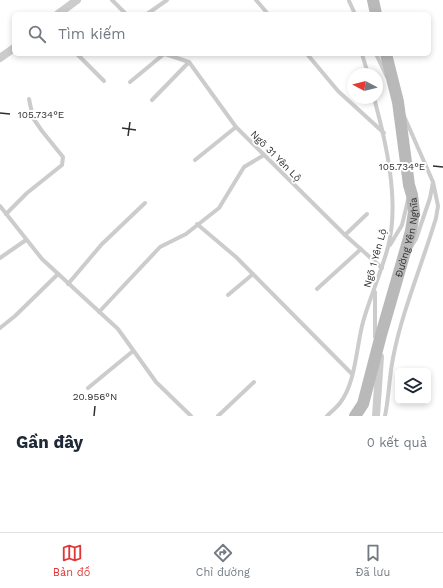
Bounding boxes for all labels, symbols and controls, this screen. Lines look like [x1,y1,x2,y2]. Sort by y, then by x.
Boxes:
search box [12,12,431,56]
icon: search [26,23,48,45]
text: Tìm kiếm [58,25,126,43]
north arrow [347,68,383,104]
text: 105.734°E [18,109,64,120]
street label: Ngõ 31 Yên Lộ [248,128,304,184]
text: 105.734°E [379,161,425,172]
street label: Đường Yên Nghĩa [392,197,420,278]
street label: Ngõ 1 Yên Lộ [361,227,389,289]
map controls [395,368,431,404]
button: layers [395,368,431,404]
text: 20.956°N [73,391,117,402]
text: Gần đây [16,432,83,452]
text: 0 kết quả [367,435,427,450]
tab: Bản đồ [53,542,90,579]
tab: Chỉ đường [196,542,250,579]
tab: Đã lưu [355,542,390,579]

